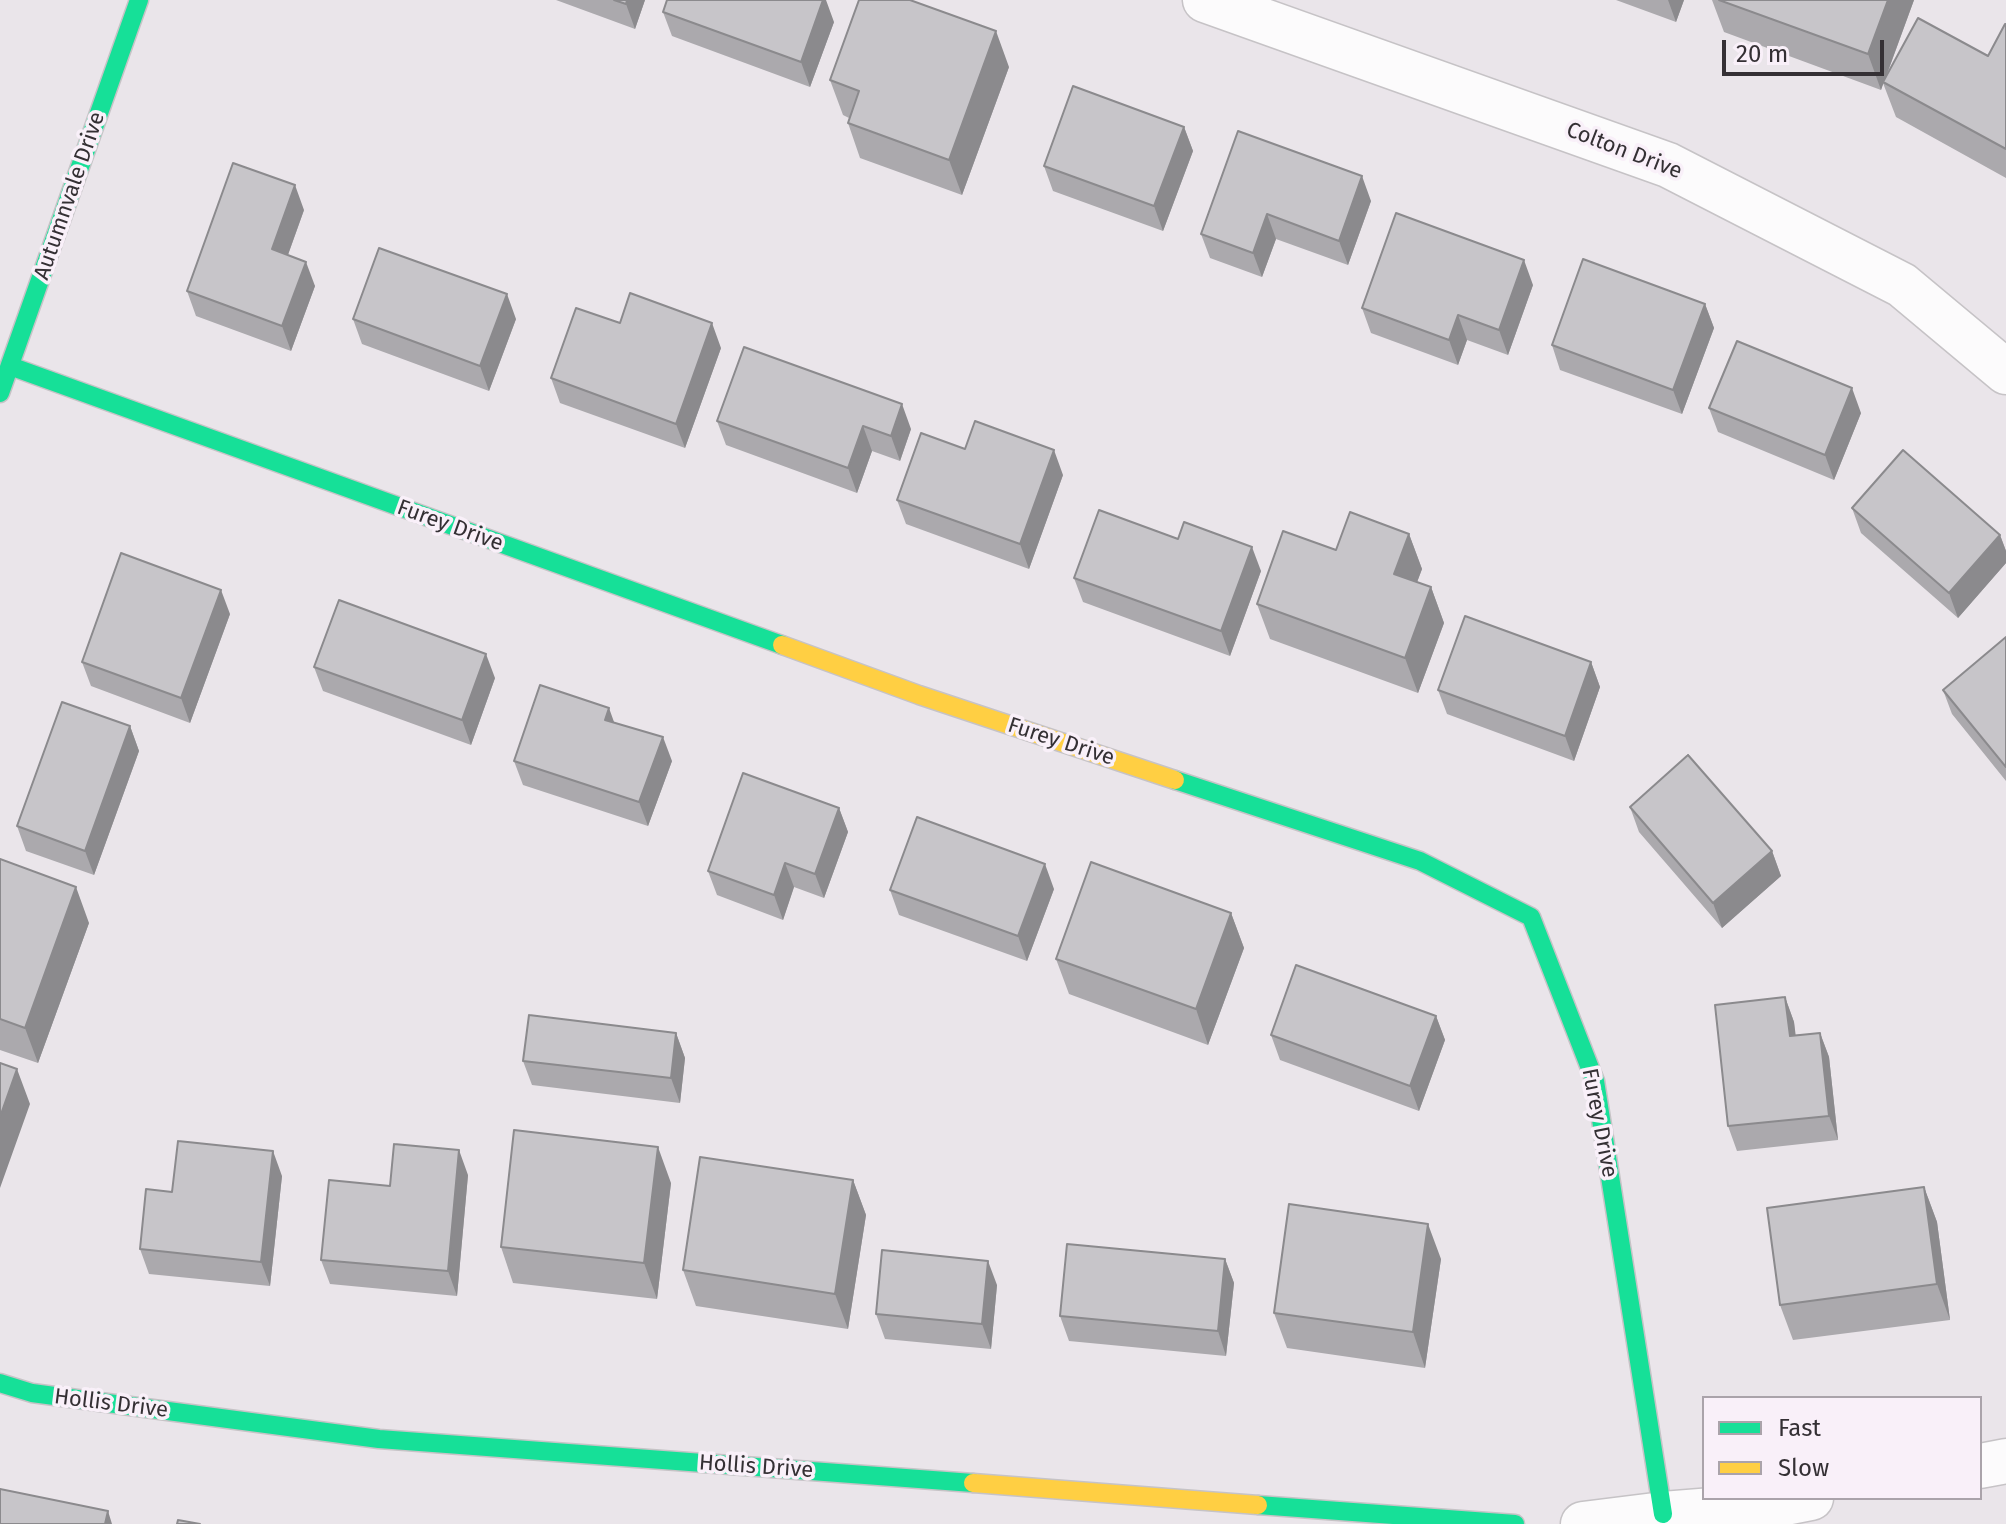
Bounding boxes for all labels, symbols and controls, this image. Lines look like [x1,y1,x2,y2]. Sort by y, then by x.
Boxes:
scale bar [1726,24,1888,74]
text: 20 m [1736,40,1788,68]
street label: Autumnvale Drive [29,109,111,283]
street label: Colton Drive [1562,117,1686,185]
street label: Furey Drive [393,495,507,557]
street label: Furey Drive [1004,712,1118,772]
street label: Furey Drive [1575,1066,1623,1180]
street label: Hollis Drive [53,1384,169,1424]
legend [1702,1396,1982,1500]
text: Fast [1778,1414,1821,1442]
street label: Hollis Drive [698,1450,814,1484]
text: Slow [1778,1454,1829,1482]

